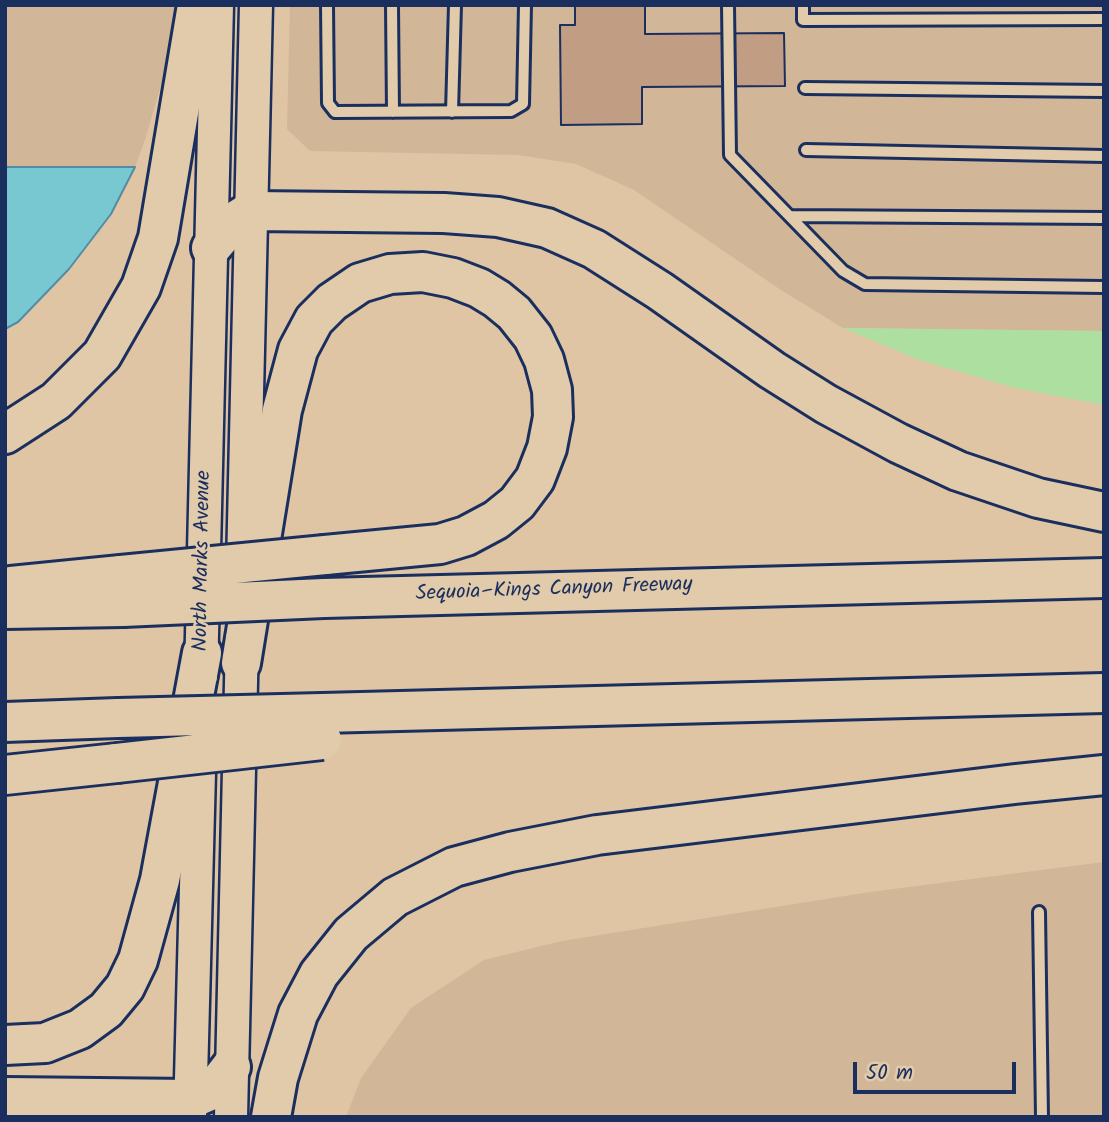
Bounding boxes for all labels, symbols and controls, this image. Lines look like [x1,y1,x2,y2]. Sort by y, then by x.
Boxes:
street label: North Marks Avenue [190,470,218,652]
street label: Sequoia–Kings Canyon Freeway [415,574,693,608]
scale bar [857,1048,1020,1092]
text: 50 m [866,1057,913,1090]

